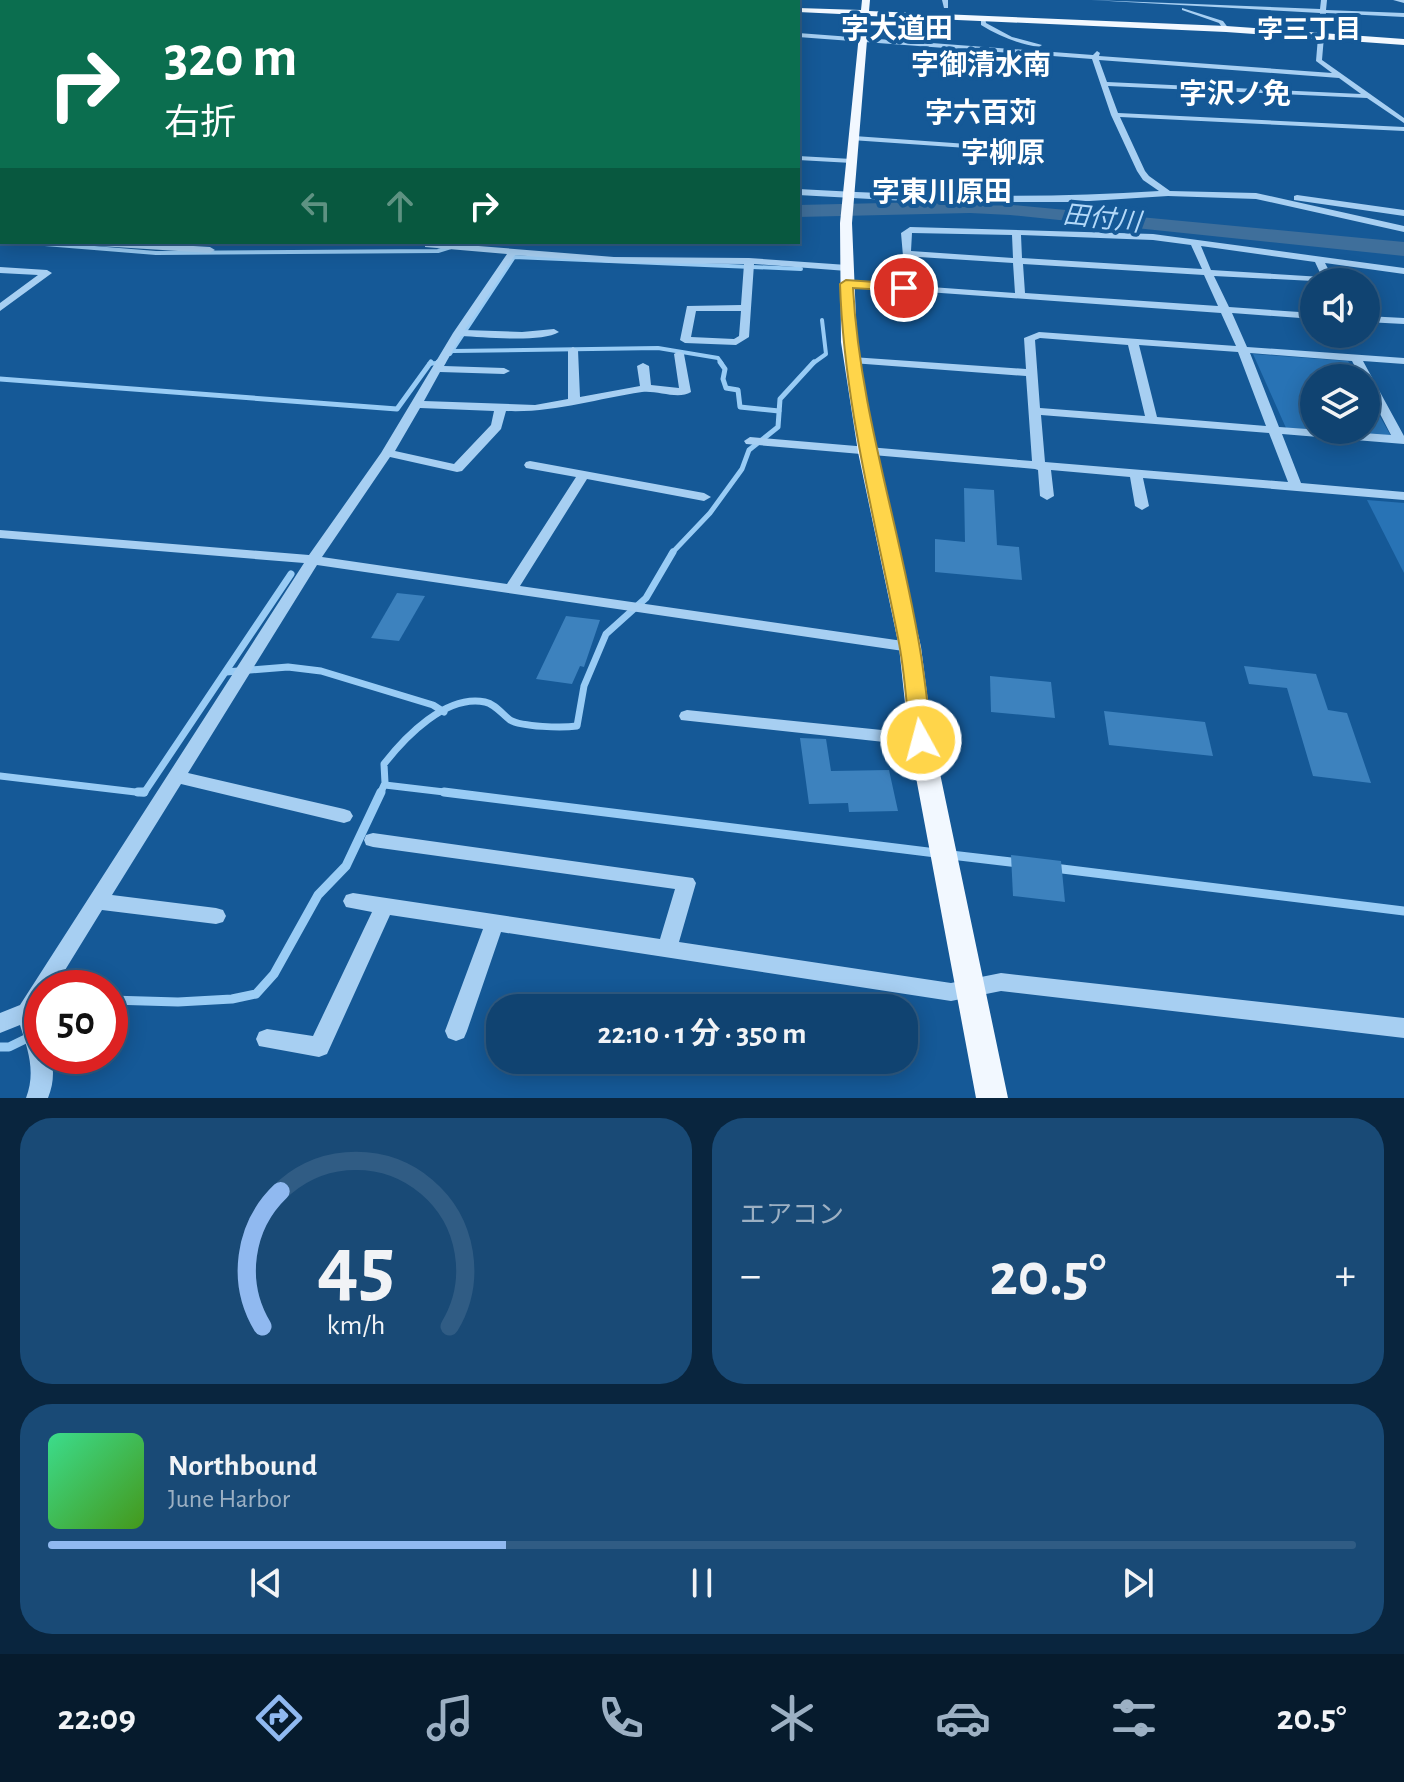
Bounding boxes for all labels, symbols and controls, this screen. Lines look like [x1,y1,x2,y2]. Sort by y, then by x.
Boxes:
district label: 字大道田 [841,14,953,44]
district label: 字三丁目 [1257,16,1361,43]
text: 320 m [164,30,297,86]
icon: right [32,32,136,136]
district label: 字御清水南 [911,50,1051,80]
district label: 字沢ノ免 [1179,79,1291,109]
district label: 字六百苅 [925,97,1037,128]
text: 右折 [164,105,236,141]
district label: 字柳原 [961,138,1045,168]
district label: 字東川原田 [872,177,1012,207]
icon: left [294,184,338,228]
icon: ahead [378,184,422,228]
icon: right [462,184,506,228]
water label: 田付川 [1062,201,1145,236]
pin [870,254,938,322]
icon: arrive [882,266,926,310]
map controls [1300,268,1380,444]
button: sound [1300,268,1380,348]
button: layers [1300,364,1380,444]
position arrow [879,698,963,782]
speed limit sign: 50 [24,970,128,1074]
text: 22:10 · 1 分 · 350 m [597,1019,807,1049]
text: エアコン [740,1202,844,1228]
text: 45 [317,1226,395,1310]
text: 20.5° [990,1246,1106,1306]
text: − [740,1254,761,1298]
text: + [1335,1254,1356,1298]
text: km/h [327,1311,385,1340]
text: Northbound [168,1451,317,1481]
text: June Harbor [168,1486,290,1512]
icon: previous [244,1561,288,1605]
icon: pause [680,1561,724,1605]
icon: next [1116,1561,1160,1605]
icon: directions [251,1690,307,1746]
icon: music [422,1690,478,1746]
icon: phone [593,1690,649,1746]
icon: climate [764,1690,820,1746]
icon: car [935,1690,991,1746]
icon: filters [1106,1690,1162,1746]
text: 22:09 [57,1700,136,1736]
text: 20.5° [1276,1700,1347,1736]

